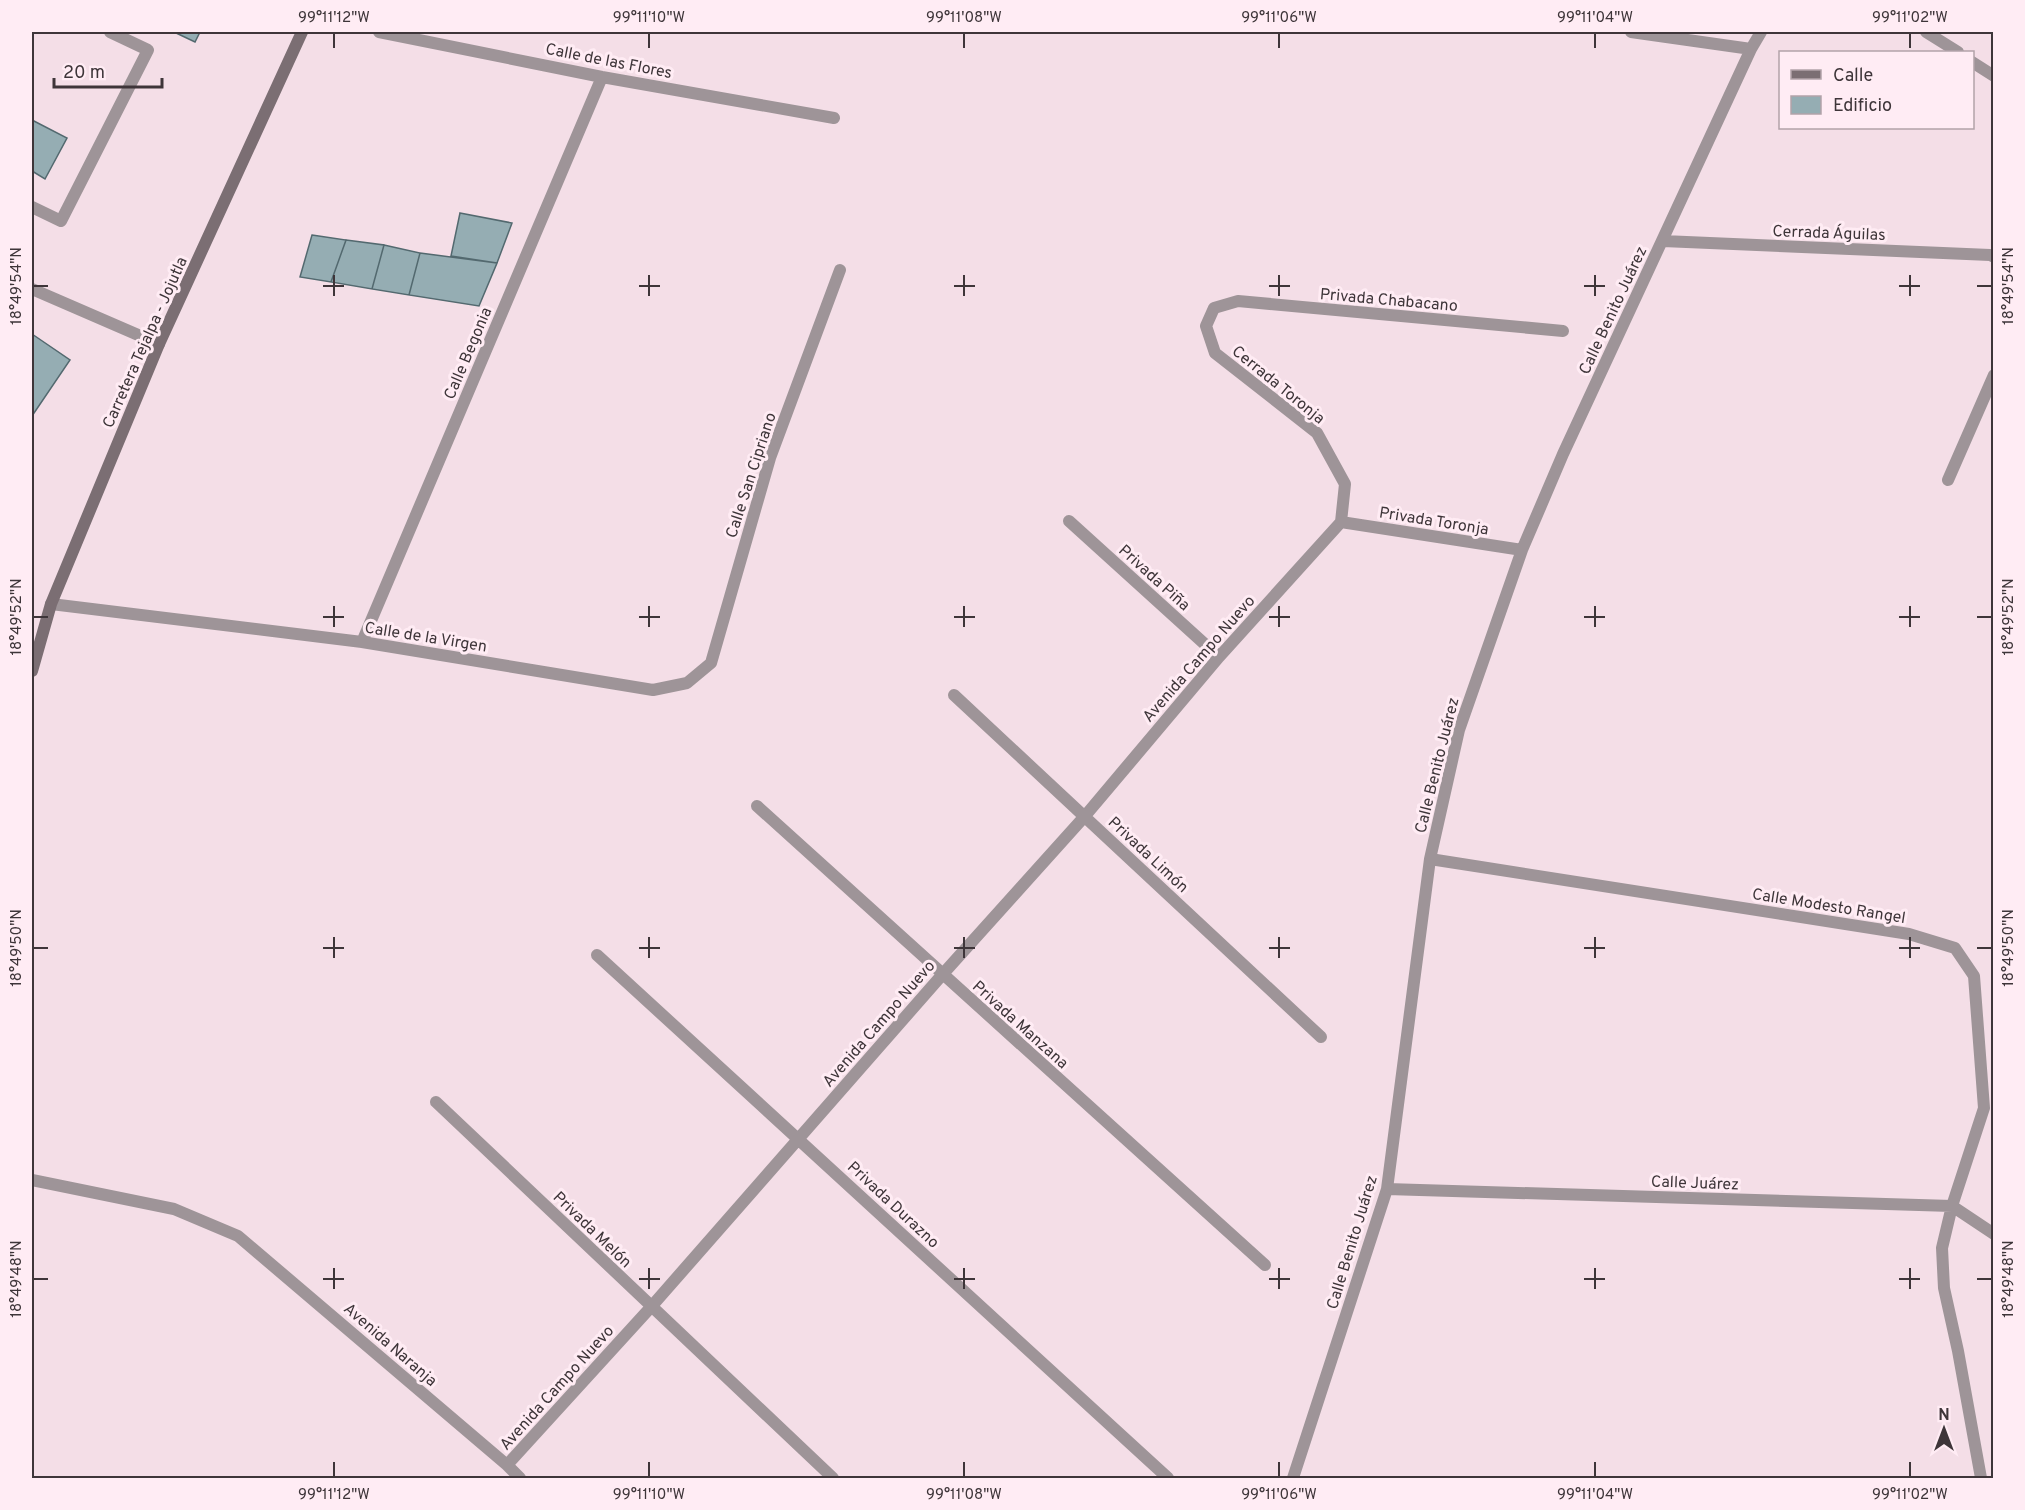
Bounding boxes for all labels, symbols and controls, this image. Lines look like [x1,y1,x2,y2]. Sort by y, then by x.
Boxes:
text: 99°11'12"W [298,9,370,28]
text: 99°11'10"W [613,9,685,28]
text: 99°11'08"W [926,9,1002,28]
text: 99°11'06"W [1241,9,1317,28]
text: 99°11'04"W [1557,9,1633,28]
text: 99°11'02"W [1872,9,1948,28]
street label: Calle de las Flores [544,40,674,84]
scale bar [54,51,162,89]
legend [1779,51,1974,129]
text: 20 m [63,62,105,85]
text: Calle [1833,65,1873,88]
text: Edificio [1833,95,1892,118]
street label: Cerrada Águilas [1772,220,1886,246]
street label: Calle Benito Juárez [1575,244,1652,378]
text: 18°49'54"N [8,247,27,325]
text: 18°49'54"N [2000,247,2019,325]
street label: Carretera Tejalpa - Jojutla [99,254,193,432]
street label: Privada Chabacano [1319,285,1459,317]
street label: Calle Begonia [440,305,497,403]
street label: Cerrada Toronja [1227,342,1328,429]
street label: Calle San Cipriano [722,410,782,541]
street label: Privada Toronja [1377,503,1490,541]
street label: Privada Piña [1114,541,1194,616]
text: 18°49'52"N [8,578,27,656]
text: 18°49'52"N [2000,578,2019,656]
street label: Avenida Campo Nuevo [1139,592,1260,727]
street label: Calle de la Virgen [363,618,488,658]
street label: Calle Benito Juárez [1411,696,1464,835]
street label: Privada Limón [1103,813,1192,898]
street label: Calle Modesto Rangel [1751,885,1907,929]
text: 18°49'50"N [8,909,27,987]
text: 18°49'50"N [2000,909,2019,987]
street label: Avenida Campo Nuevo [819,957,940,1092]
street label: Privada Manzana [968,977,1072,1074]
street label: Privada Durazno [842,1158,943,1253]
street label: Calle Juárez [1651,1172,1739,1196]
street label: Calle Benito Juárez [1323,1173,1383,1312]
street label: Privada Melón [548,1188,635,1273]
text: 18°49'48"N [8,1240,27,1318]
text: 18°49'48"N [2000,1240,2019,1318]
street label: Avenida Naranja [339,1300,440,1391]
street label: Avenida Campo Nuevo [496,1322,619,1455]
north arrow [1914,1399,1974,1459]
text: N [1938,1406,1950,1426]
text: 99°11'12"W [298,1486,370,1505]
text: 99°11'10"W [613,1486,685,1505]
text: 99°11'08"W [926,1486,1002,1505]
text: 99°11'06"W [1241,1486,1317,1505]
text: 99°11'04"W [1557,1486,1633,1505]
text: 99°11'02"W [1872,1486,1948,1505]

